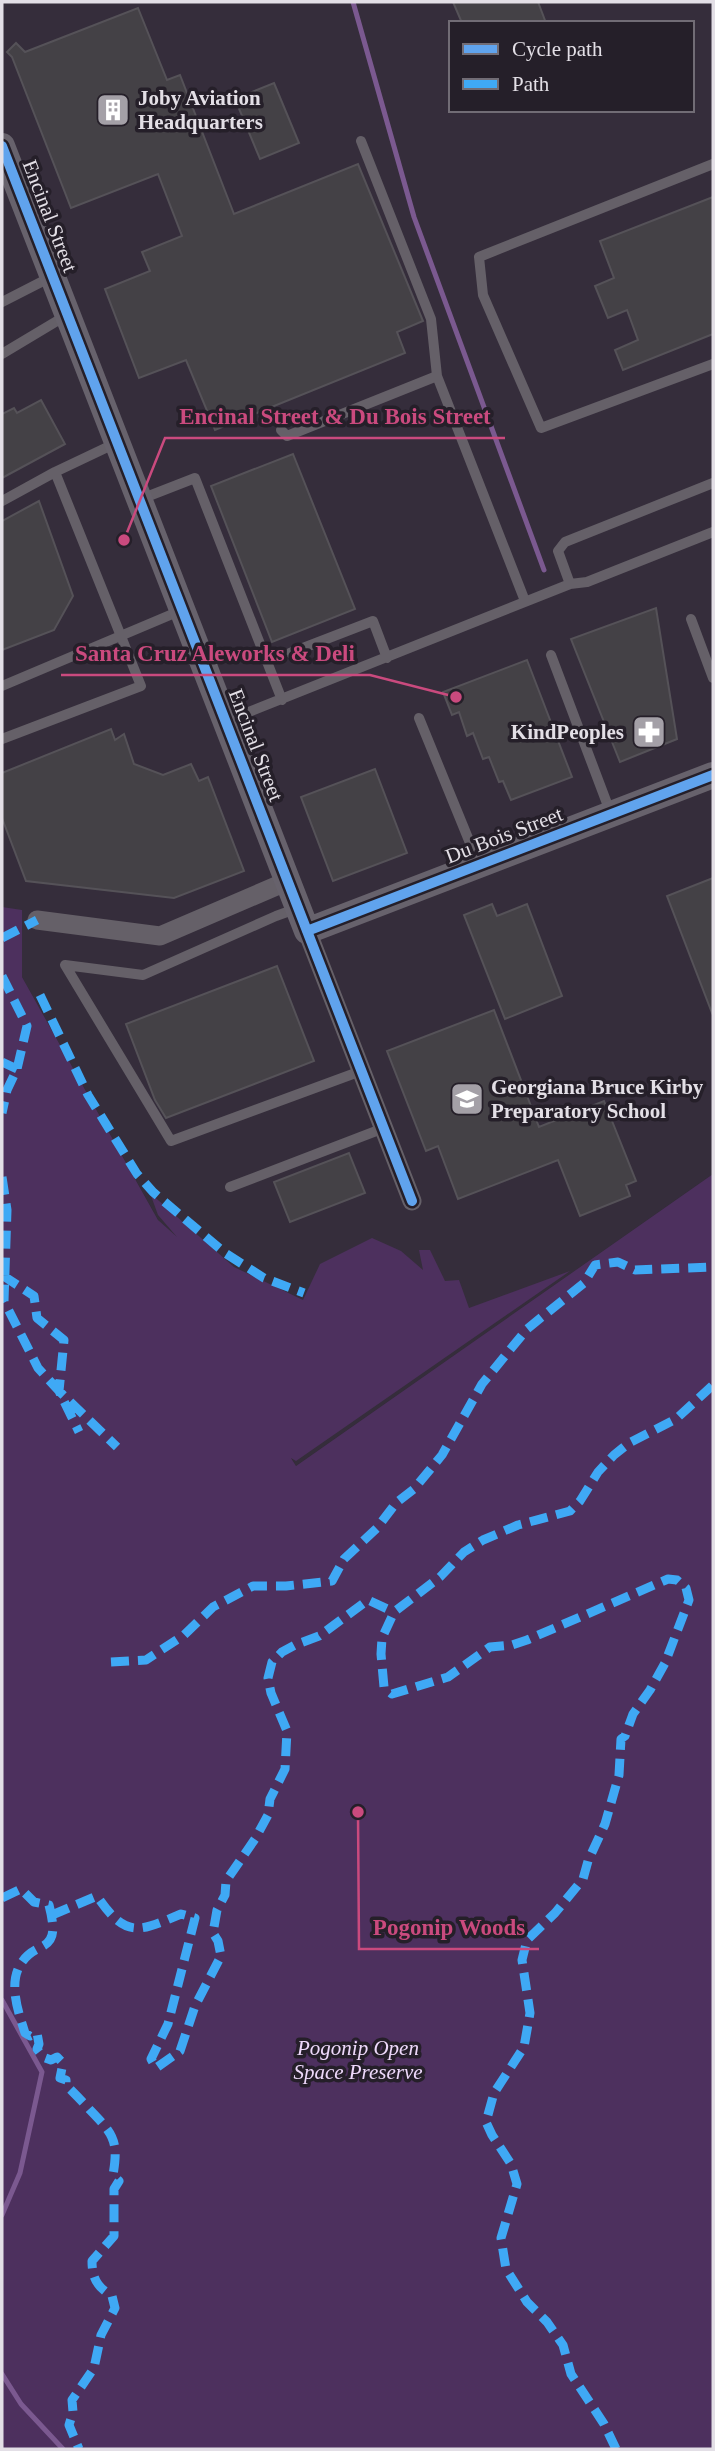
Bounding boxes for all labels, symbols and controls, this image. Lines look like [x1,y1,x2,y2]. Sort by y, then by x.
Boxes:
legend [449,21,694,112]
text: Cycle path [512,37,603,61]
text: Path [512,72,550,96]
place label: Joby Aviation Headquarters [138,86,263,134]
building icon: Joby Aviation Headquarters [94,91,132,129]
street label: Encinal Street [18,156,82,276]
callout: Encinal Street & Du Bois Street [165,394,505,438]
text: Encinal Street & Du Bois Street [179,404,491,429]
callout: Santa Cruz Aleworks & Deli [61,631,370,675]
text: Santa Cruz Aleworks & Deli [75,641,356,666]
street label: Encinal Street [224,685,288,805]
pharmacy icon: KindPeoples [630,713,668,751]
place label: KindPeoples [511,720,624,744]
street label: Du Bois Street [442,802,566,868]
place label: Georgiana Bruce Kirby Preparatory School [491,1075,704,1123]
school or university icon: Georgiana Bruce Kirby Preparatory School [448,1080,486,1118]
callout: Pogonip Woods [359,1905,539,1949]
text: Pogonip Woods [373,1915,525,1940]
park label: Pogonip Open Space Preserve [293,2036,423,2084]

